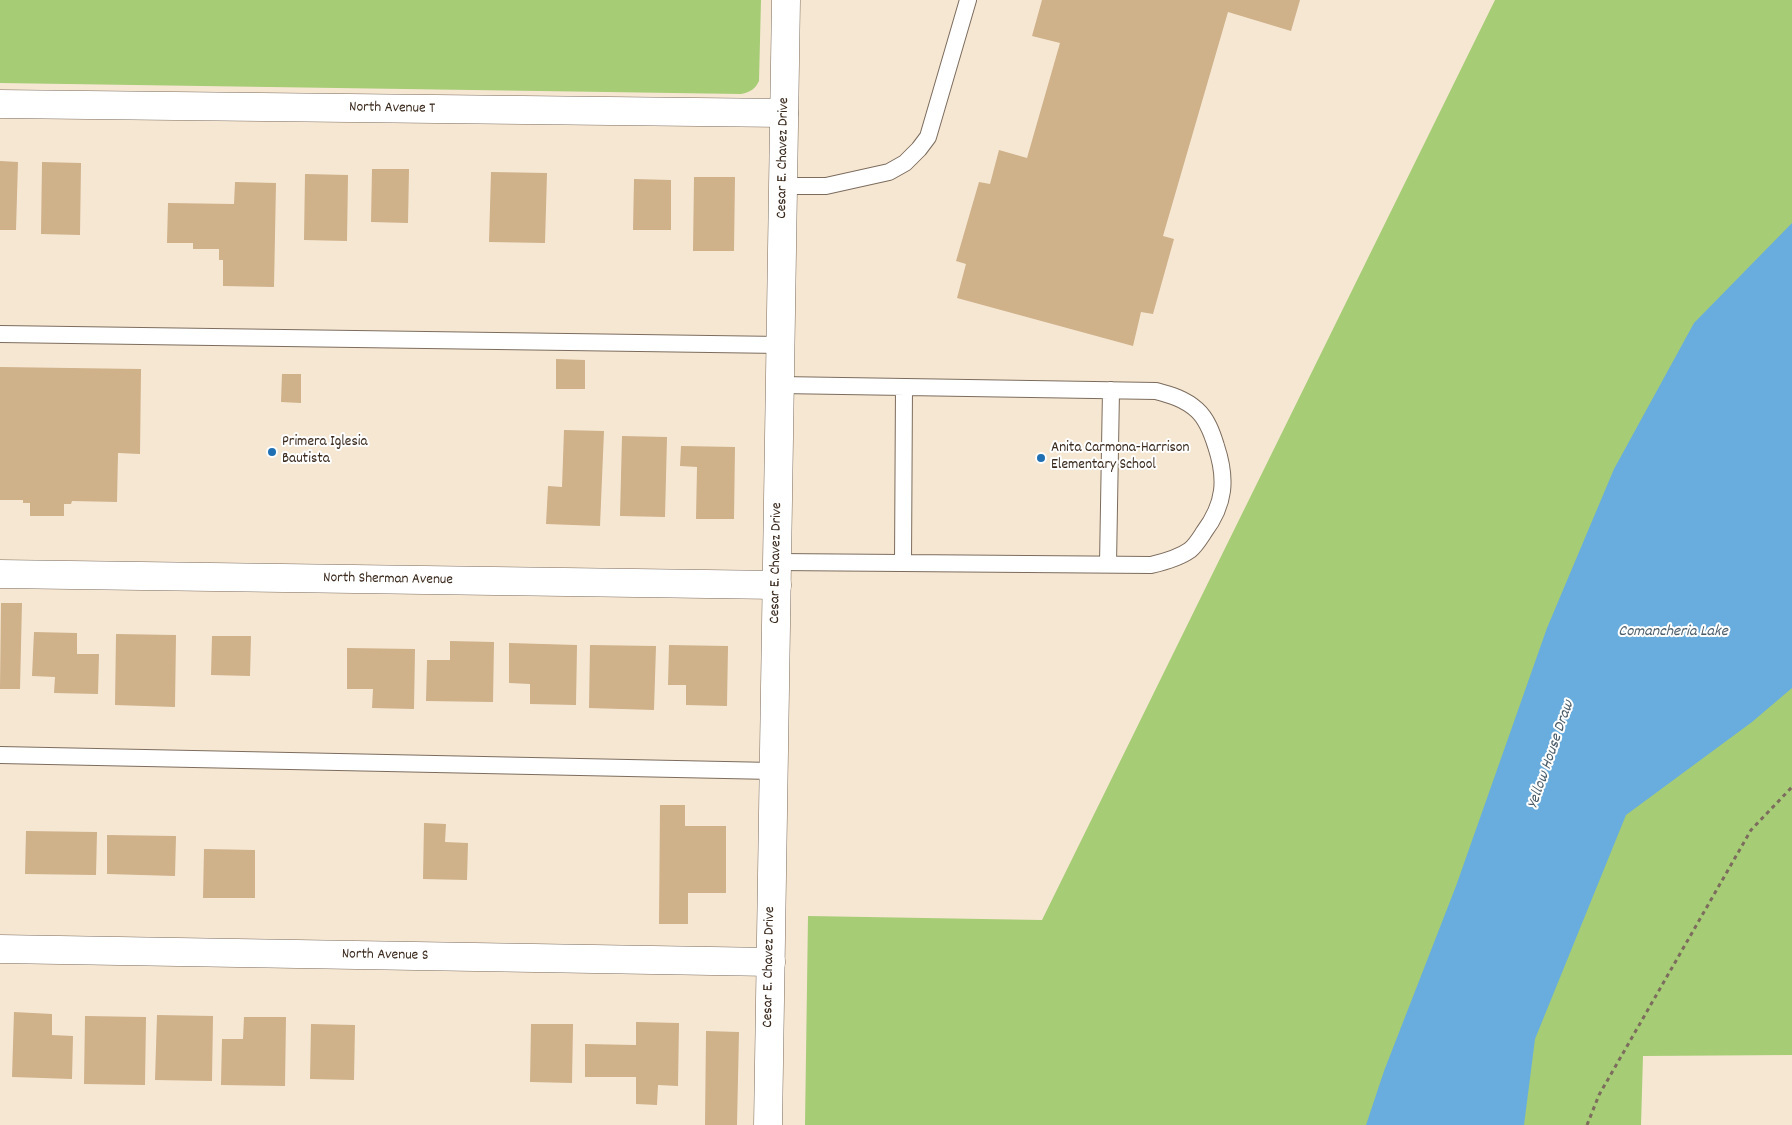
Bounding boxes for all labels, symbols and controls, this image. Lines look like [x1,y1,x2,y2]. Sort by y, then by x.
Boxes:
street label: Cesar E. Chavez Drive [774,97,794,219]
street label: North Avenue T [349,99,435,119]
place label: Primera Iglesia Bautista [282,434,368,469]
place label: Anita Carmona-Harrison Elementary School [1051,440,1189,475]
marker: Primera Iglesia Bautista [266,446,278,458]
marker: Anita Carmona-Harrison Elementary School [1035,452,1047,464]
street label: Cesar E. Chavez Drive [767,502,787,624]
street label: North Sherman Avenue [323,570,453,590]
water label: Comancheria Lake [1618,623,1728,643]
water label: Yellow House Draw [1524,698,1580,812]
street label: Cesar E. Chavez Drive [760,906,780,1028]
street label: North Avenue S [342,946,428,966]

